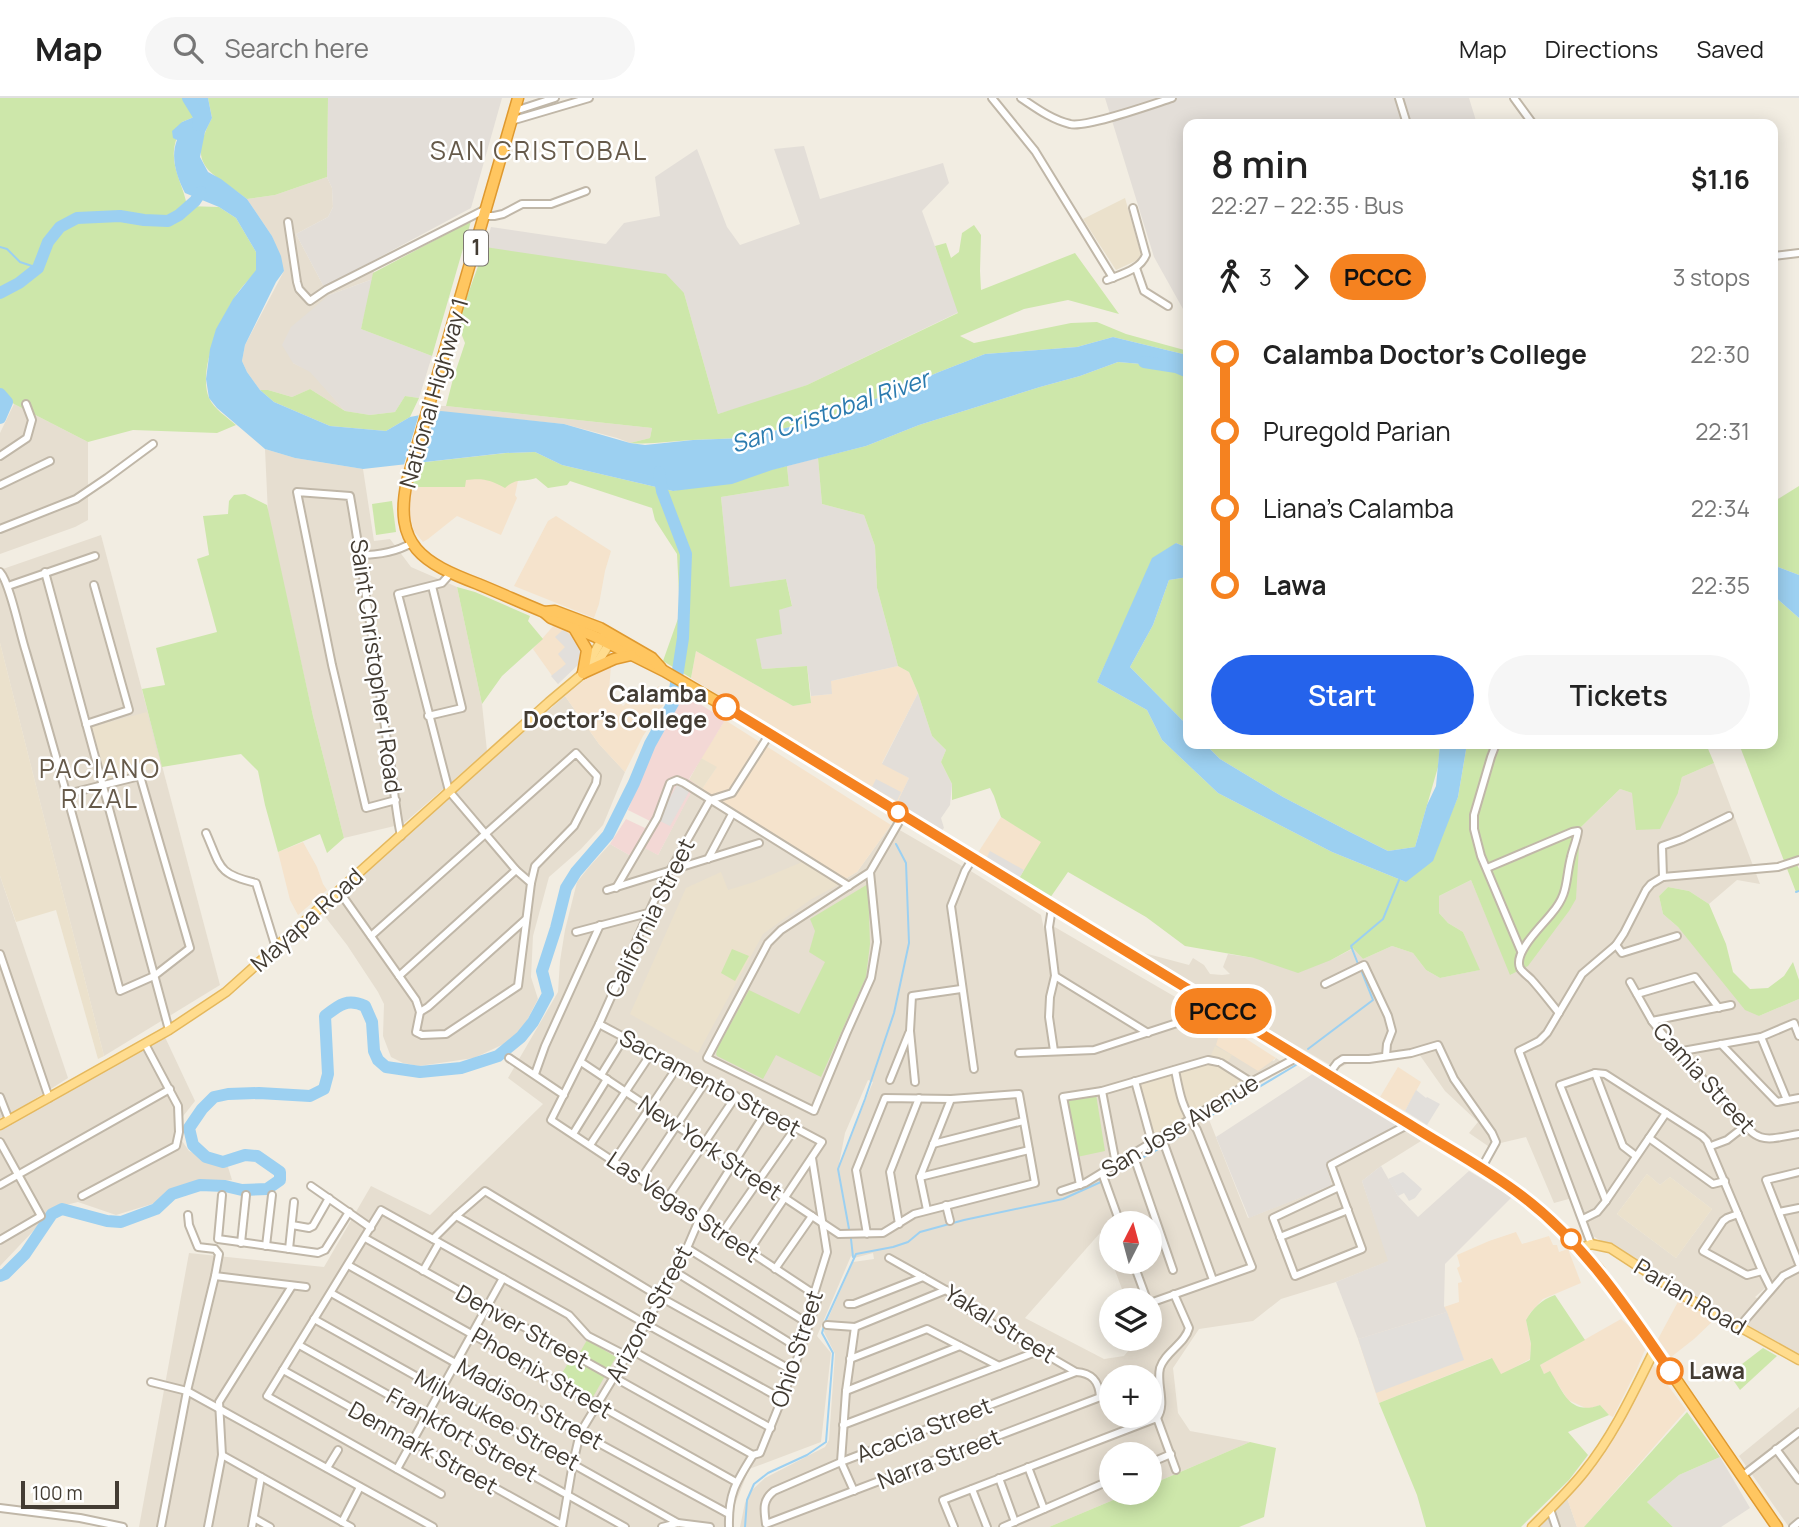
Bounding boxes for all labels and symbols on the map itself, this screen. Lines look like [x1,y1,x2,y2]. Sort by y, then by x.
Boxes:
district label: SAN CRISTOBAL [430,132,648,168]
road number: 1 [464,230,488,266]
street label: National Highway 1 [391,294,475,491]
water label: San Cristobal River [726,360,936,460]
street label: Saint Christopher I Road [343,537,411,795]
place label: Calamba Doctor's College [523,677,707,735]
marker: Calamba Doctor's College [713,694,739,720]
district label: PACIANO RIZAL [39,750,161,816]
unlabelled marker [888,802,908,822]
street label: California Street [597,833,702,1003]
street label: Mayapa Road [243,860,370,978]
line badge: PCCC [1174,988,1272,1034]
street label: Camia Street [1646,1015,1763,1140]
street label: Sacramento Street [614,1021,807,1143]
street label: San Jose Avenue [1095,1066,1264,1185]
street label: New York Street [632,1087,789,1207]
street label: Las Vegas Street [601,1143,766,1269]
north arrow [1099,1211,1162,1274]
unlabelled marker [1561,1229,1581,1249]
street label: Arizona Street [597,1239,699,1388]
street label: Parian Road [1629,1250,1752,1342]
street label: Denver Street [450,1276,595,1376]
street label: Yakal Street [939,1276,1062,1370]
street label: Ohio Street [762,1286,830,1411]
street label: Phoenix Street [466,1319,619,1425]
street label: Madison Street [452,1350,609,1457]
place label: Lawa [1689,1354,1745,1386]
marker: Lawa [1657,1358,1683,1384]
street label: Milwaukee Street [409,1361,586,1478]
street label: Frankfort Street [381,1379,544,1489]
street label: Acacia Street [851,1389,996,1470]
street label: Denmark Street [343,1393,504,1501]
street label: Narra Street [872,1420,1005,1496]
scale bar [21,1478,119,1510]

